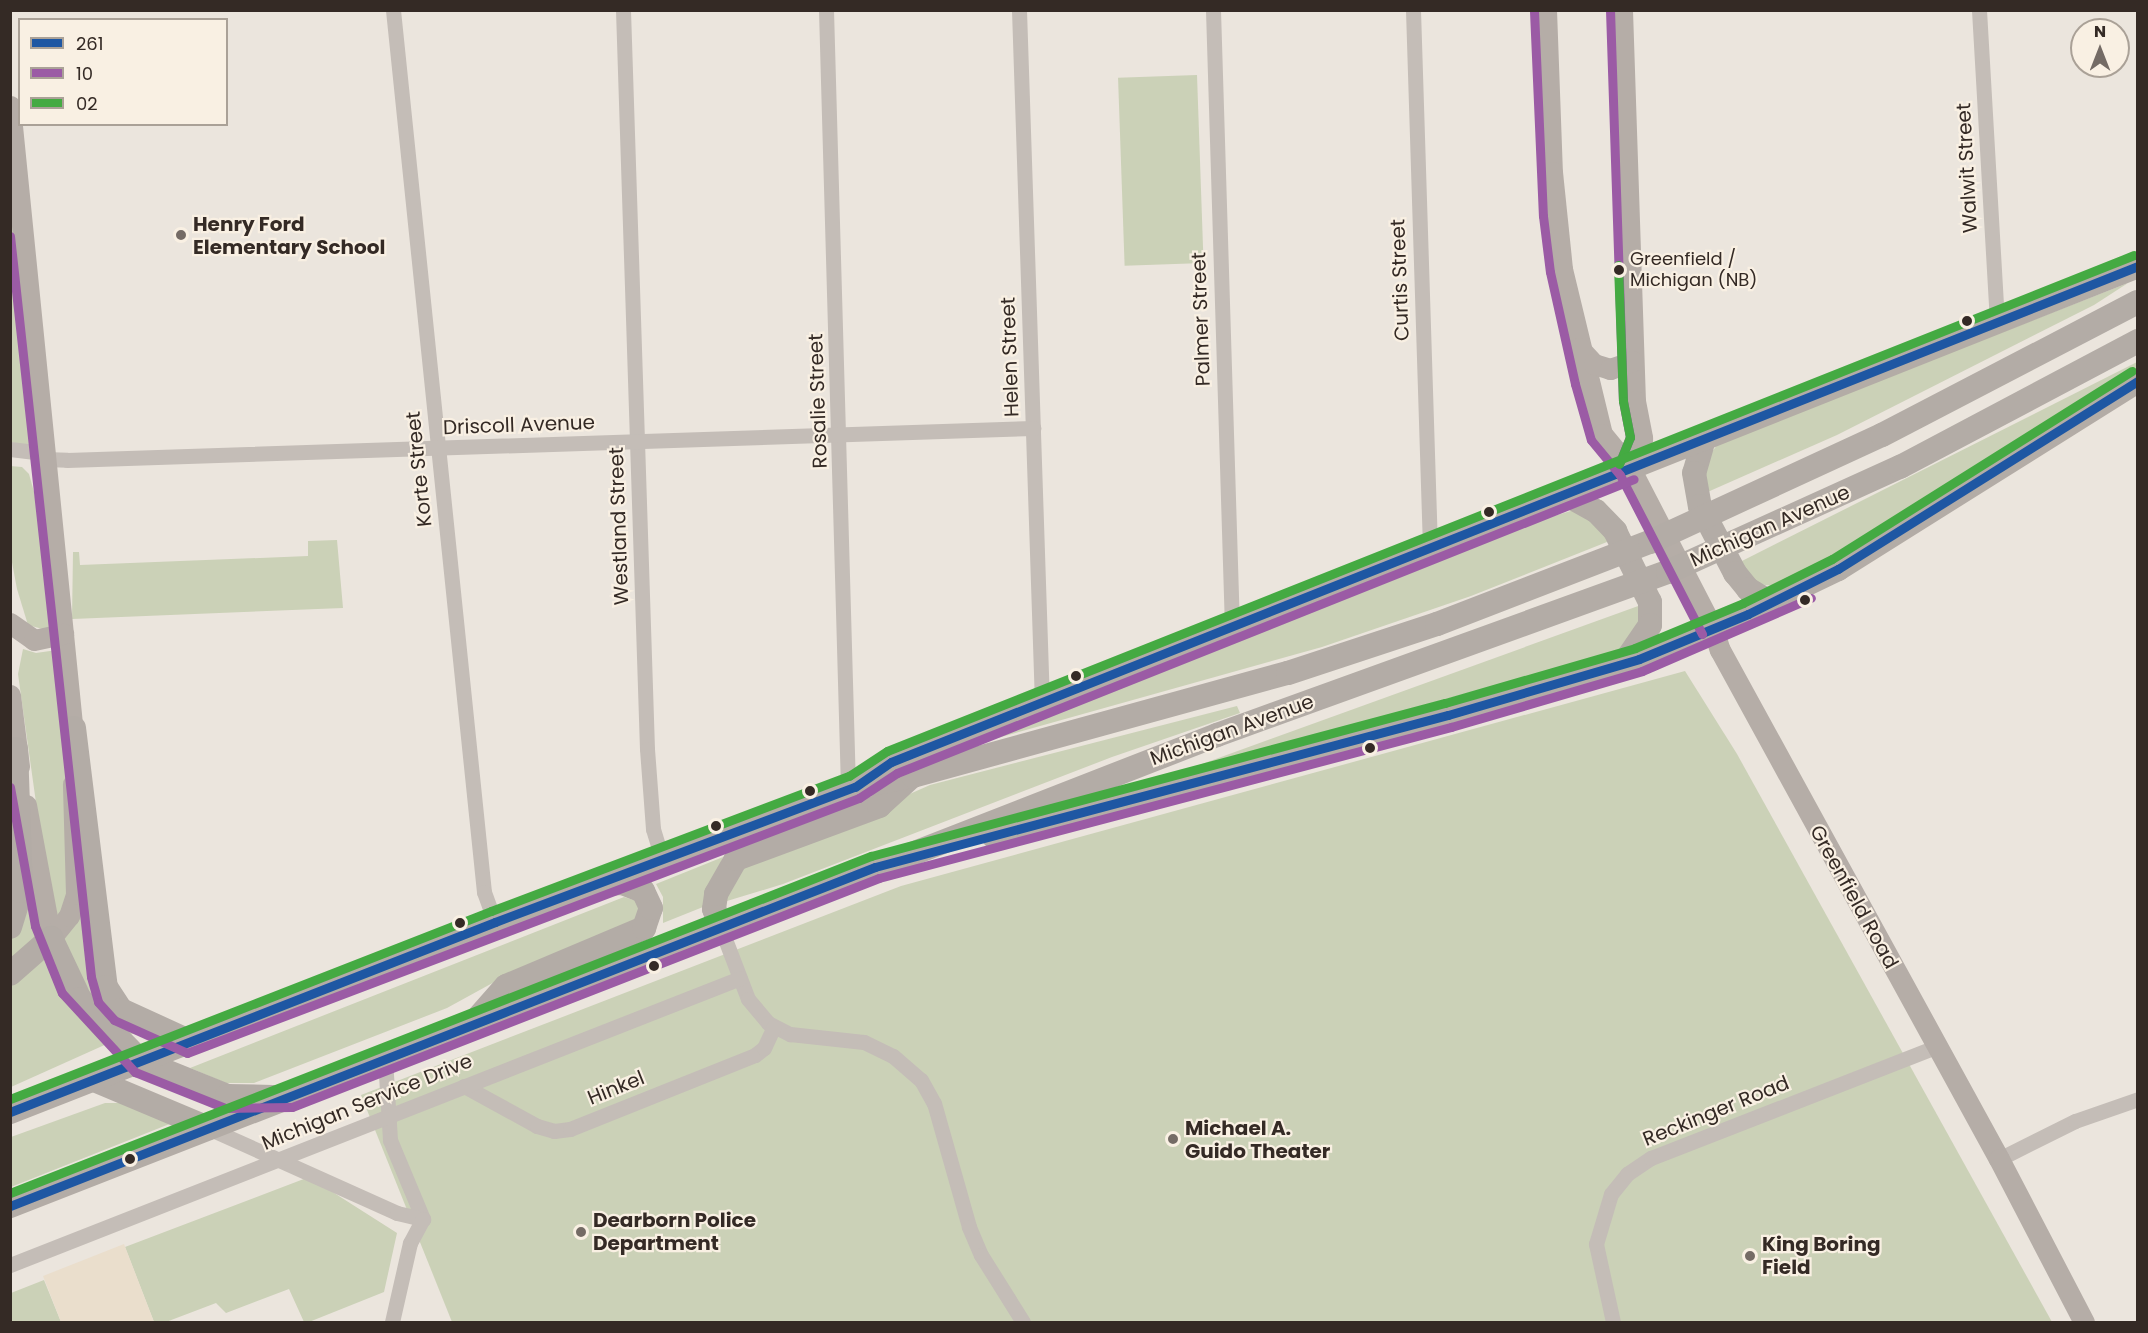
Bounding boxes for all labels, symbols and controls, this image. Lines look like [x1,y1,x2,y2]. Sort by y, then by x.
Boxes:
legend [18,18,228,126]
north arrow [2070,18,2130,78]
text: N [2094,20,2106,43]
text: 261 [76,31,104,56]
text: 10 [76,61,93,86]
text: 02 [76,91,98,116]
street label: Walwit Street [1952,102,1982,234]
place label: Henry Ford Elementary School [193,212,385,259]
street label: Curtis Street [1386,218,1414,342]
marker: Henry Ford Elementary School [174,228,188,242]
place label: Greenfield / Michigan (NB) [1630,249,1757,292]
street label: Palmer Street [1187,251,1215,387]
marker: Greenfield / Michigan (NB) [1613,264,1625,276]
street label: Helen Street [996,296,1024,418]
unlabelled marker [1961,315,1973,327]
street label: Rosalie Street [804,333,832,469]
street label: Korte Street [401,410,437,528]
street label: Driscoll Avenue [443,410,595,440]
street label: Westland Street [604,446,634,606]
street label: Michigan Avenue [1686,480,1854,572]
unlabelled marker [1483,506,1495,518]
unlabelled marker [1799,594,1811,606]
unlabelled marker [1070,670,1082,682]
street label: Michigan Avenue [1147,689,1317,771]
unlabelled marker [1364,742,1376,754]
unlabelled marker [804,785,816,797]
unlabelled marker [710,820,722,832]
street label: Greenfield Road [1805,821,1903,973]
unlabelled marker [454,917,466,929]
unlabelled marker [648,960,660,972]
street label: Michigan Service Drive [258,1049,476,1155]
street label: Hinkel [584,1066,648,1110]
street label: Reckinger Road [1639,1071,1793,1151]
place label: Michael A. Guido Theater [1185,1116,1330,1163]
marker: Michael A. Guido Theater [1166,1132,1180,1146]
unlabelled marker [124,1153,136,1165]
place label: Dearborn Police Department [593,1208,756,1255]
marker: Dearborn Police Department [574,1225,588,1239]
place label: King Boring Field [1762,1232,1881,1279]
marker: King Boring Field [1743,1249,1757,1263]

